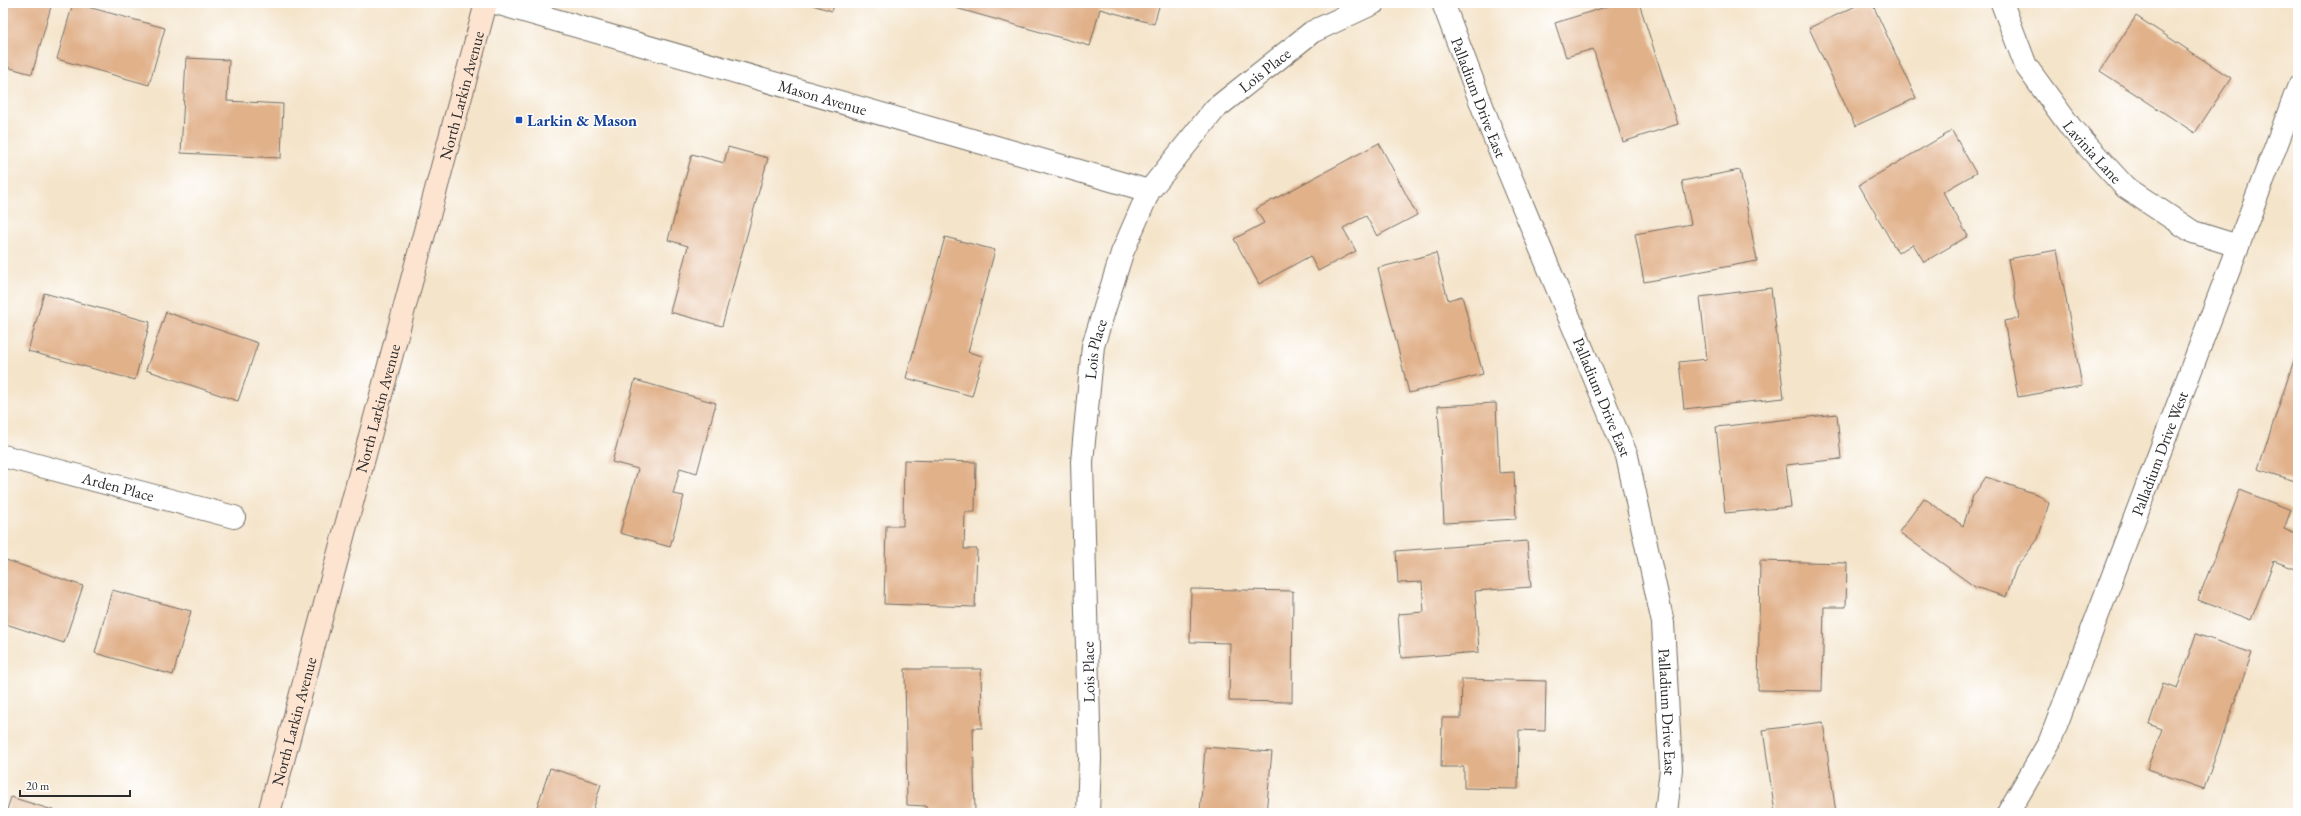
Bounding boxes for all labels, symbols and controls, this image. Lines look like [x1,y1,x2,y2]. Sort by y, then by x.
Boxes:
street label: North Larkin Avenue [434,29,489,162]
street label: Palladium Drive East [1446,34,1511,161]
street label: Lois Place [1234,43,1295,97]
street label: Mason Avenue [776,75,869,120]
place label: Larkin & Mason [527,110,637,131]
marker: Larkin & Mason [514,115,524,125]
street label: Lavinia Lane [2058,116,2127,188]
street label: Lois Place [1080,316,1112,380]
street label: Palladium Drive East [1568,334,1636,460]
street label: North Larkin Avenue [351,342,405,475]
street label: Palladium Drive West [2127,388,2193,519]
street label: Arden Place [79,467,156,506]
street label: Lois Place [1077,641,1100,703]
street label: Palladium Drive East [1653,648,1681,777]
street label: North Larkin Avenue [267,655,321,788]
scale bar [20,772,130,798]
text: 20 m [26,778,50,794]

